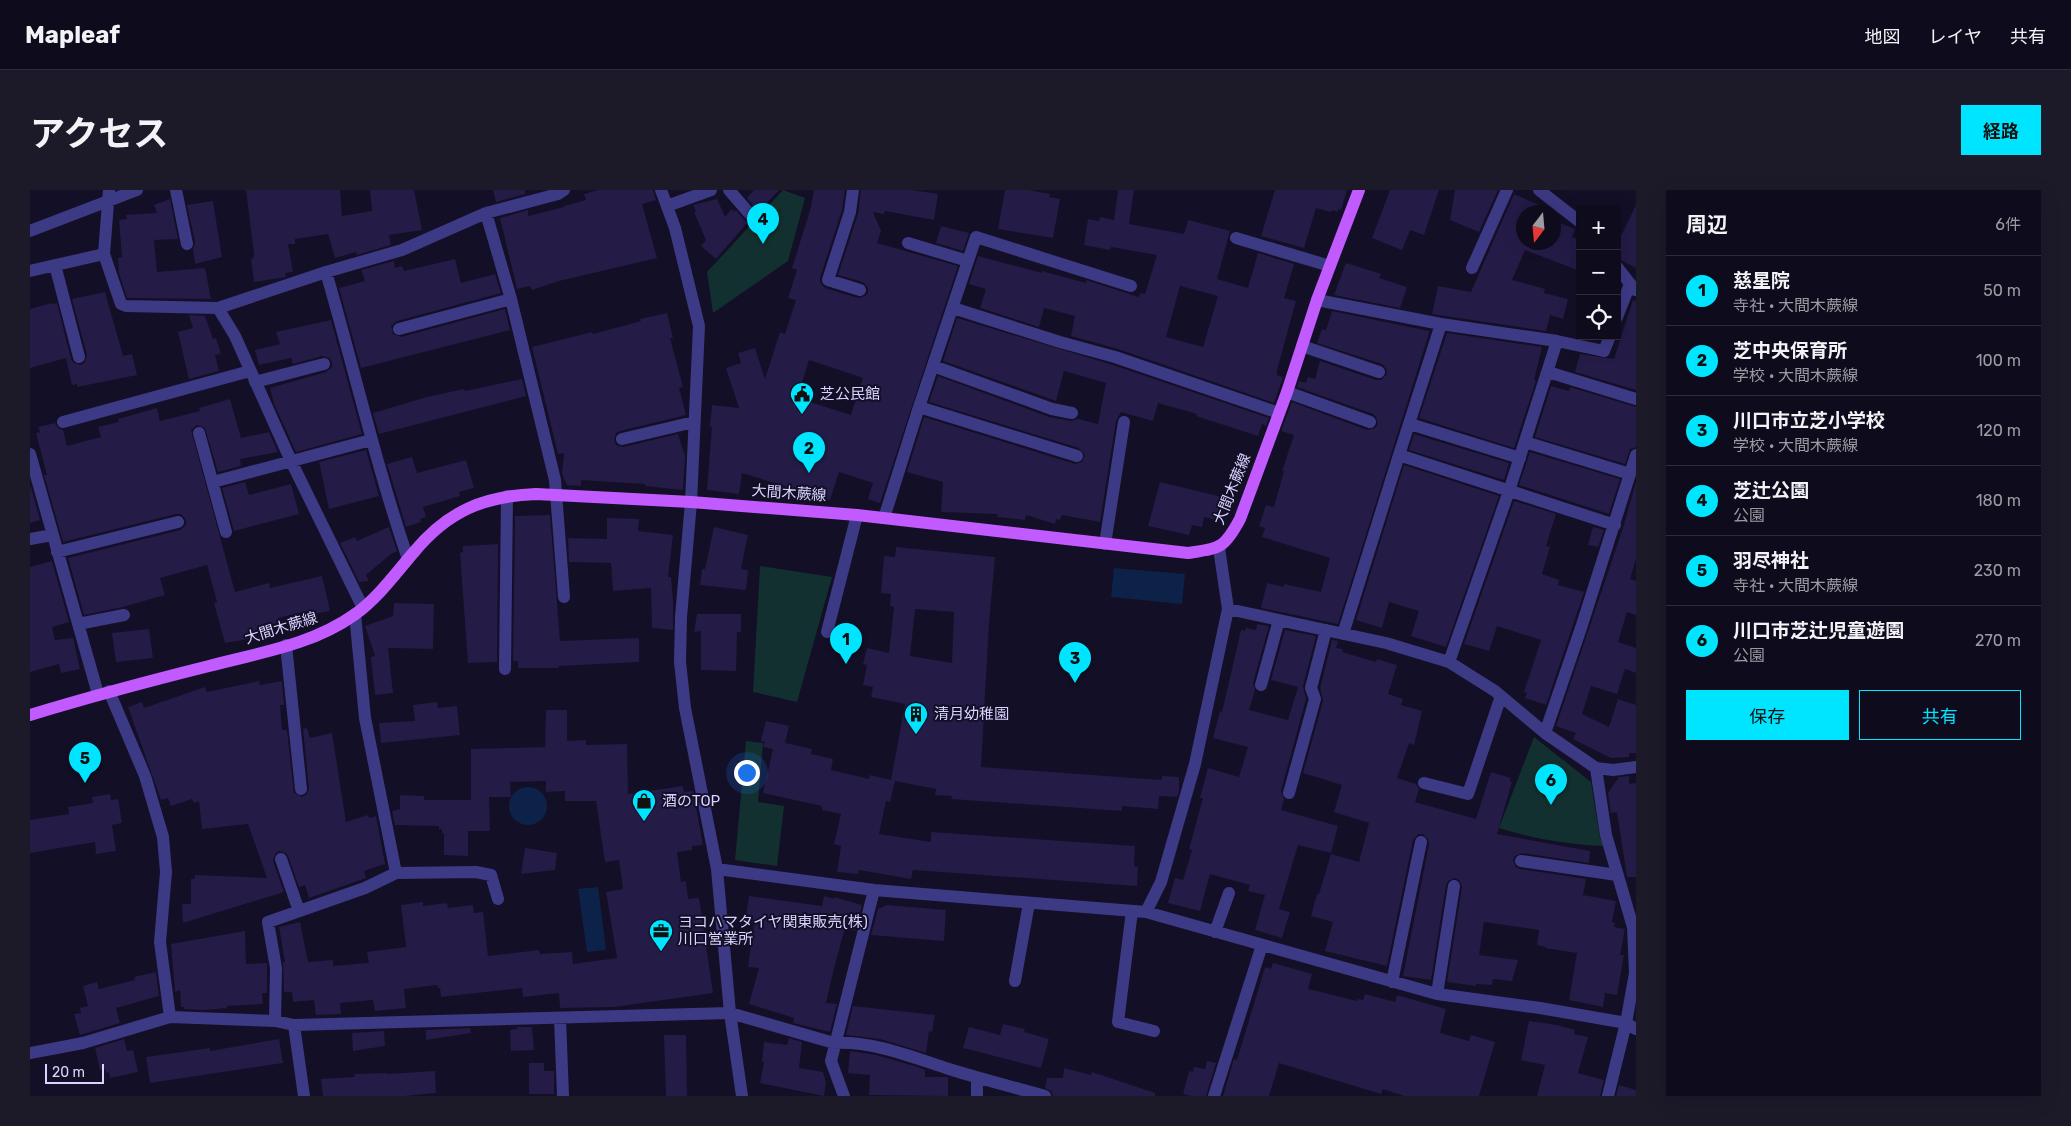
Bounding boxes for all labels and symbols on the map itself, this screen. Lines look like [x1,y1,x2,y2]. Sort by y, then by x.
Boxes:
pin: 4 [747,203,779,244]
north arrow [1516,205,1561,250]
public building icon: 芝公民館 [789,381,815,415]
place label: 芝公民館 [820,385,880,403]
pin: 2 [793,432,825,473]
street label: 大間木蕨線 [1210,451,1254,527]
street label: 大間木蕨線 [751,481,827,505]
street label: 大間木蕨線 [242,608,320,648]
pin: 1 [830,623,862,664]
pin: 3 [1059,642,1091,683]
building icon: 清月幼稚園 [903,701,929,735]
place label: 清月幼稚園 [934,705,1009,723]
pin: 5 [69,742,101,783]
your location [734,760,760,786]
pin: 6 [1535,764,1567,805]
shop icon: 酒のTOP [631,788,657,822]
place label: 酒のTOP [662,792,721,810]
place label: ヨコハマタイヤ関東販売(株) 川口営業所 [678,913,868,948]
office icon: ヨコハマタイヤ関東販売(株) 川口営業所 [648,918,674,952]
scale bar [45,1061,104,1084]

